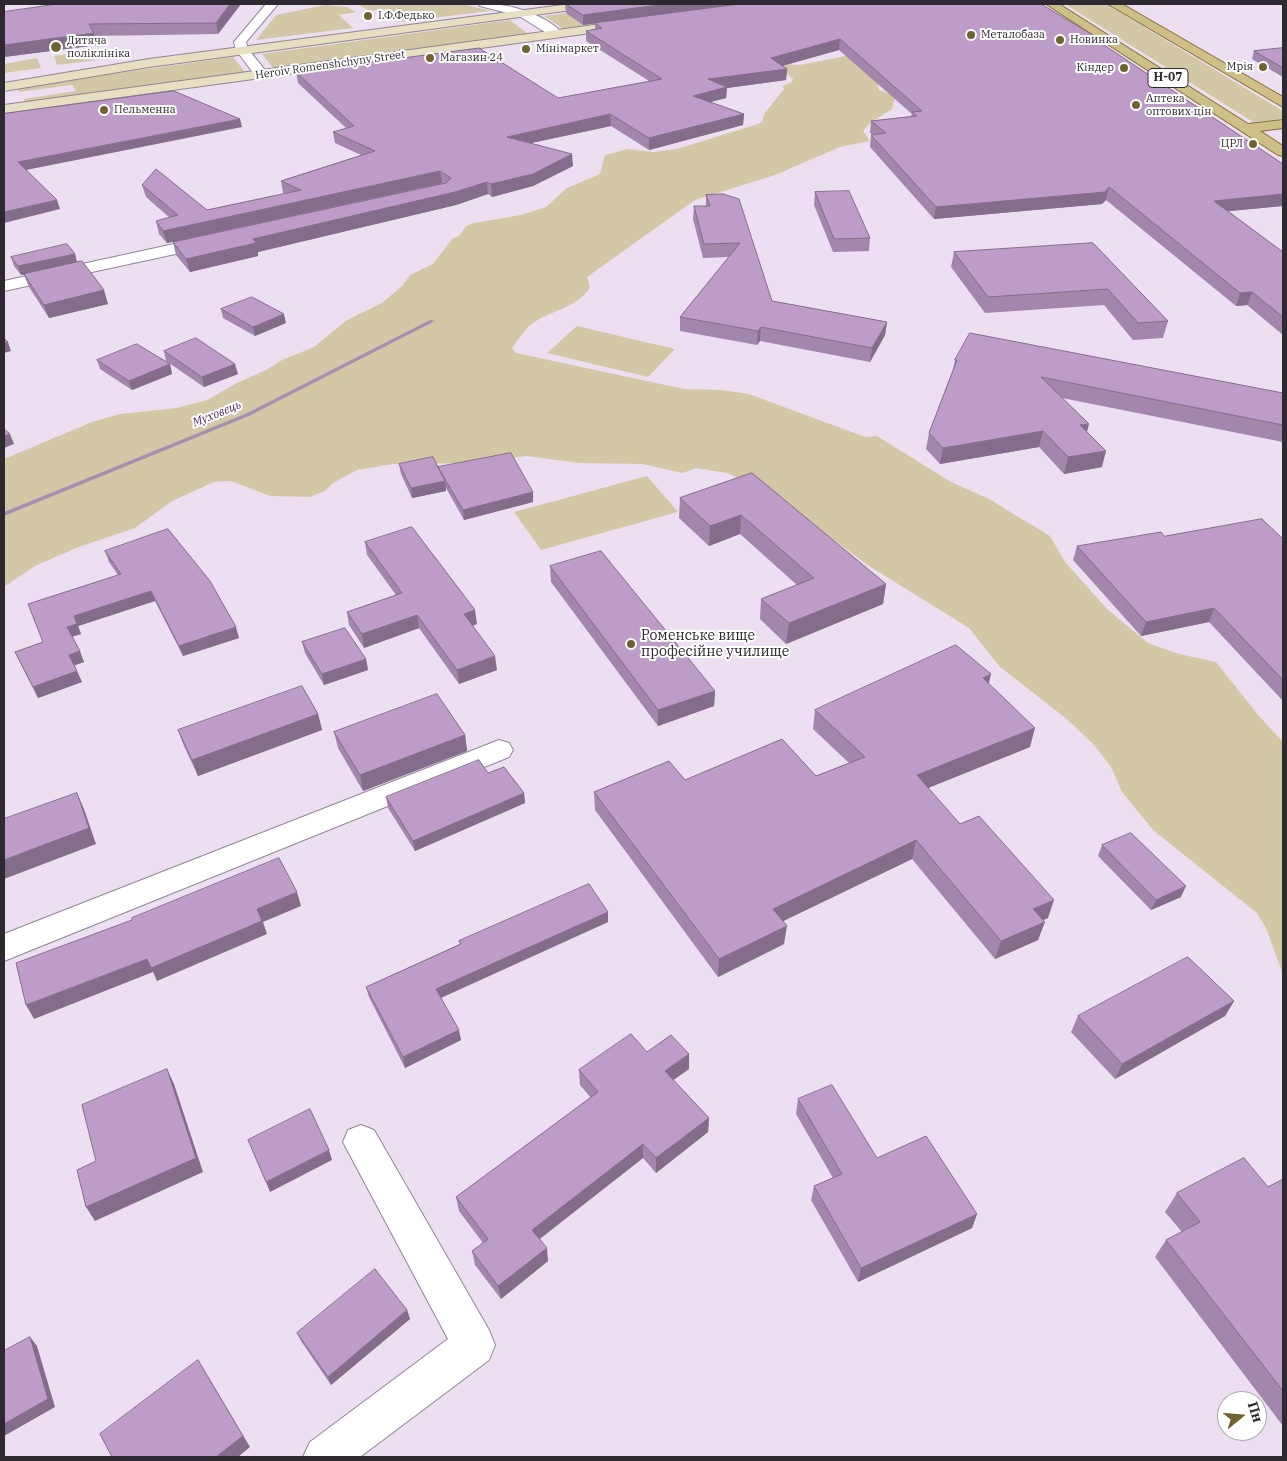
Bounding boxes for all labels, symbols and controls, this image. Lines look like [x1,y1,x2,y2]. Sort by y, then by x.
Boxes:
place label: І.Ф.Федько [378,9,435,23]
marker: І.Ф.Федько [362,10,374,22]
place label: Металобаза [981,28,1045,42]
marker: Металобаза [965,29,977,41]
place label: Новинка [1070,33,1118,47]
place label: Дитяча поліклініка [67,34,130,60]
marker: Новинка [1054,34,1066,46]
marker: Дитяча поліклініка [49,40,63,54]
place label: Мінімаркет [536,42,599,56]
marker: Мінімаркет [520,43,532,55]
street label: Heroiv Romenshchyny Street [254,48,406,82]
place label: Магазин 24 [440,51,503,65]
marker: Магазин 24 [424,52,436,64]
place label: Мрія [1227,60,1253,74]
place label: Кіндер [1077,61,1114,75]
marker: Мрія [1257,61,1269,73]
marker: Кіндер [1118,62,1130,74]
road number: Н-07 [1148,68,1188,88]
place label: Аптека оптових цін [1146,92,1212,118]
marker: Аптека оптових цін [1130,99,1142,111]
place label: Пельменна [114,103,176,117]
marker: Пельменна [98,104,110,116]
place label: ЦРЛ [1221,137,1243,151]
marker: ЦРЛ [1247,138,1259,150]
water label: Муховець [191,398,243,430]
place label: Роменське вище професійне училище [641,628,789,660]
marker: Роменське вище професійне училище [625,638,637,650]
north arrow [1217,1391,1267,1441]
text: Пн [1244,1399,1267,1425]

